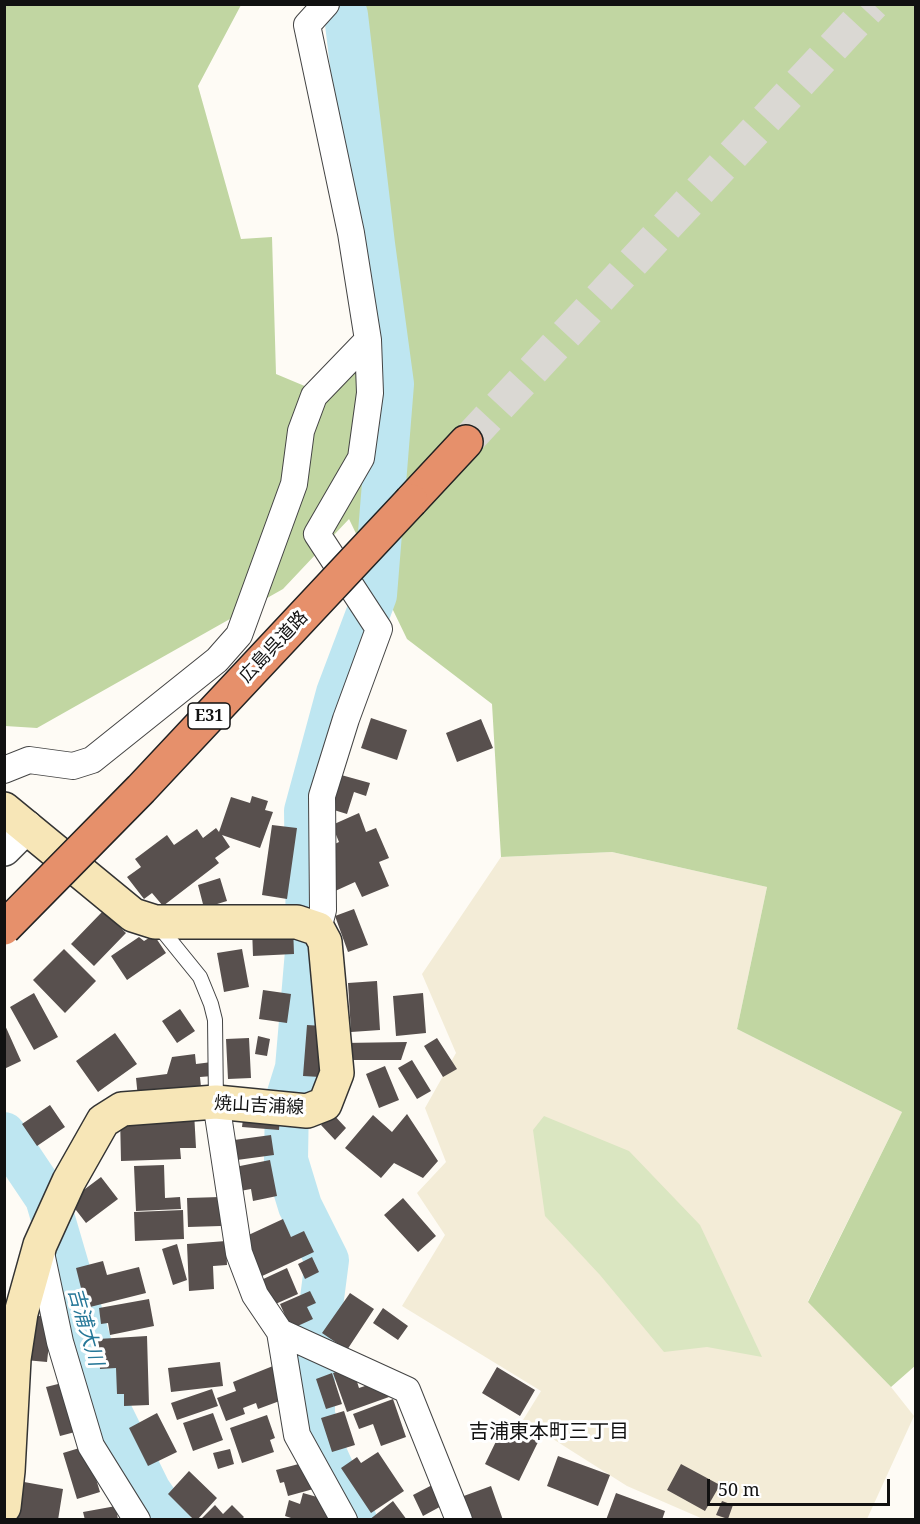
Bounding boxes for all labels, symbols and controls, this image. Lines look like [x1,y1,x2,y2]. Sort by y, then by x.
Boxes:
street label: 広島呉道路 [235,607,313,687]
road number: E31 [188,703,230,729]
street label: 焼山吉浦線 [213,1093,305,1119]
water label: 吉浦大川 [62,1285,108,1369]
district label: 吉浦東本町三丁目 [469,1420,629,1444]
scale bar [710,1467,893,1505]
text: 50 m [718,1477,760,1501]

